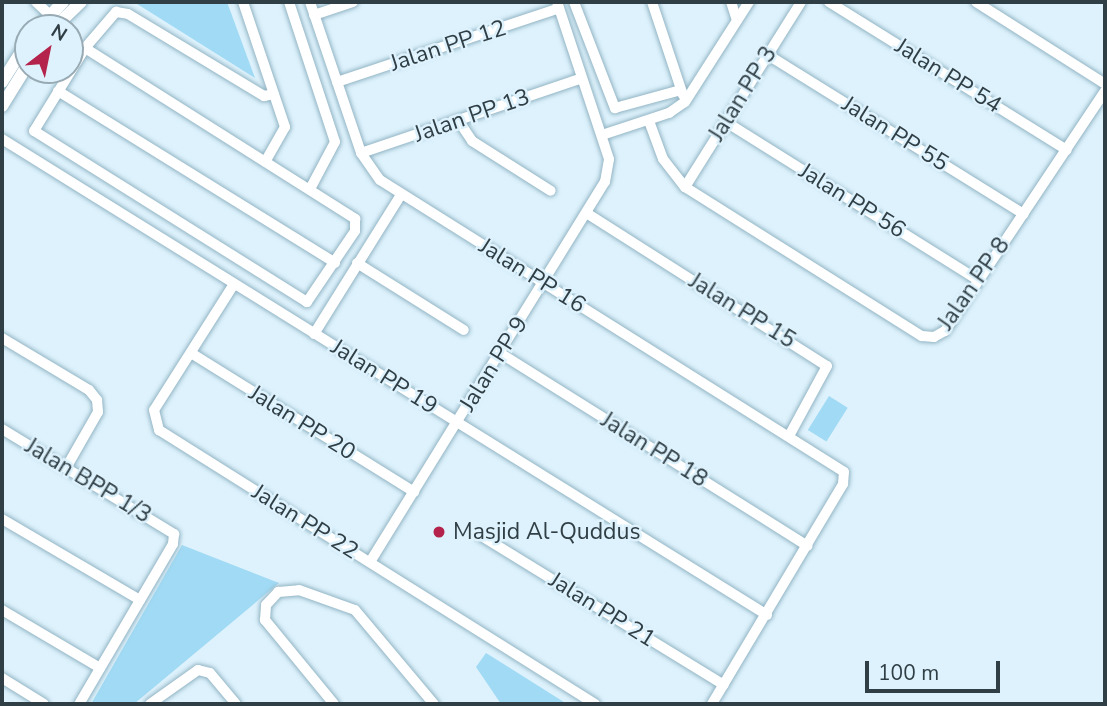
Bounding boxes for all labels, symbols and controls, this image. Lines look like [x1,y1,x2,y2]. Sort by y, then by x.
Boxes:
north arrow [14,14,84,84]
street label: Jalan PP 12 [387,14,509,78]
text: N [46,18,72,48]
street label: Jalan PP 54 [890,32,1006,120]
street label: Jalan PP 3 [703,42,783,146]
street label: Jalan PP 13 [411,83,533,149]
street label: Jalan PP 55 [837,90,953,178]
street label: Jalan PP 56 [794,157,910,245]
street label: Jalan PP 16 [474,232,590,320]
street label: Jalan PP 8 [932,232,1016,336]
street label: Jalan PP 15 [684,267,800,355]
street label: Jalan PP 9 [454,312,534,416]
street label: Jalan PP 19 [326,333,442,421]
street label: Jalan PP 20 [244,379,360,467]
street label: Jalan PP 18 [596,406,712,494]
street label: Jalan BPP 1/3 [20,433,156,529]
street label: Jalan PP 22 [247,478,363,566]
place label: Masjid Al-Quddus [453,518,640,546]
marker: Masjid Al-Quddus [431,524,447,540]
street label: Jalan PP 21 [544,566,660,654]
scale bar [869,646,1004,690]
text: 100 m [878,659,939,687]

